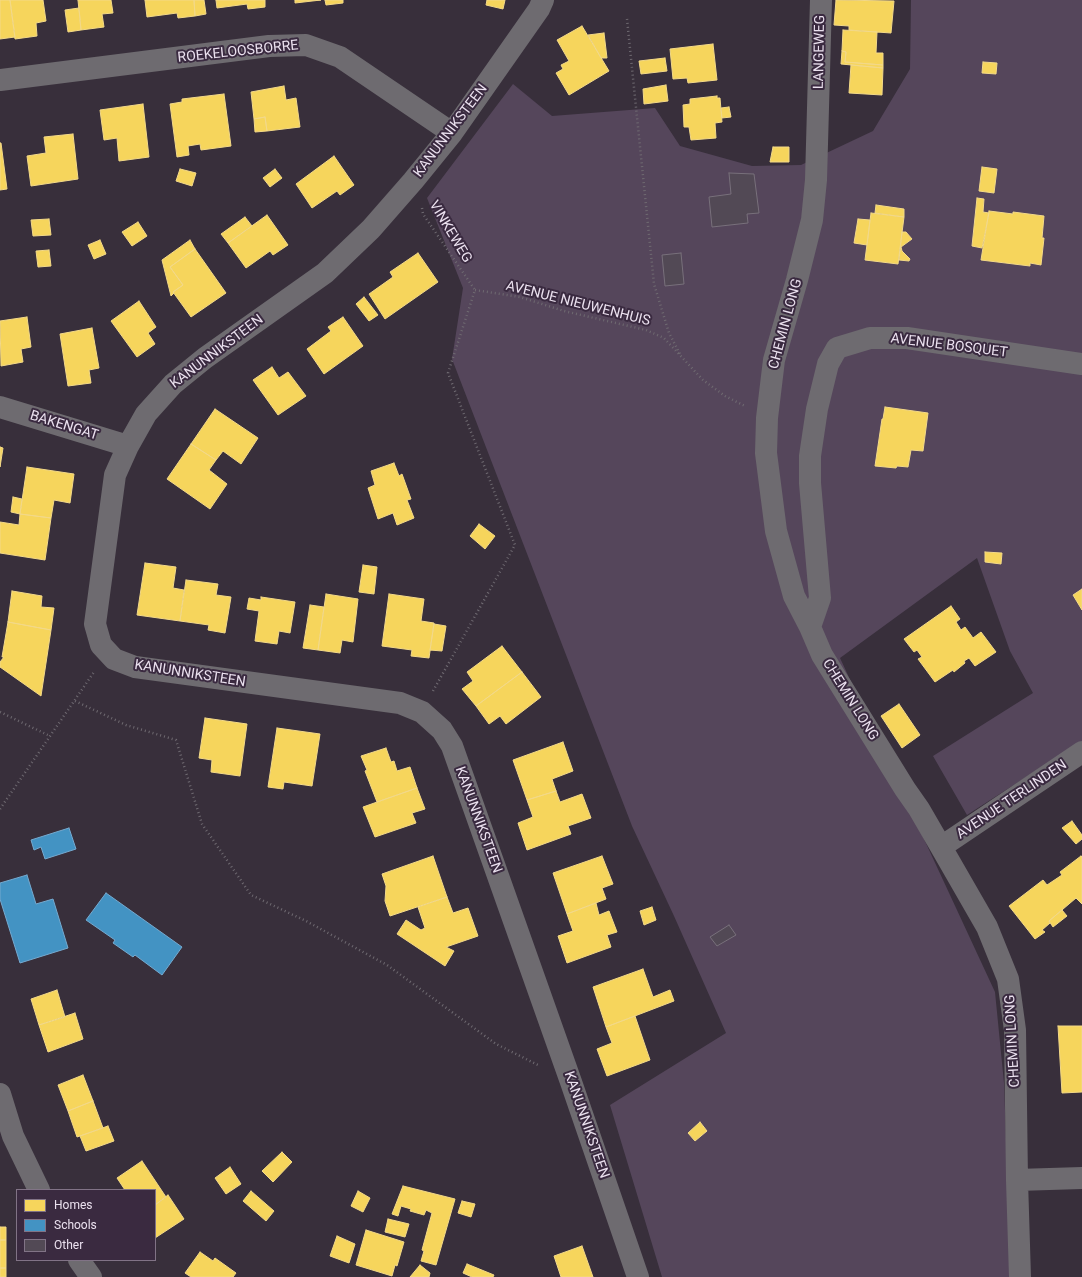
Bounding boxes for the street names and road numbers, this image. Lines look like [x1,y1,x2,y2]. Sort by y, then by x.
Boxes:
street label: LANGEWEG [811,15,829,89]
street label: ROEKELOOSBORRE [177,37,299,67]
street label: KANUNNIKSTEEN [411,81,491,181]
street label: VINKEWEG [425,198,475,266]
street label: CHEMIN LONG [766,277,806,371]
street label: AVENUE NIEUWENHUIS [504,278,652,330]
street label: KANUNNIKSTEEN [167,312,267,392]
street label: AVENUE BOSQUET [890,330,1008,362]
street label: BAKENGAT [28,408,100,444]
street label: CHEMIN LONG [818,656,882,744]
street label: KANUNNIKSTEEN [133,657,247,691]
street label: AVENUE TERLINDEN [954,757,1070,843]
street label: KANUNNIKSTEEN [451,764,505,876]
street label: CHEMIN LONG [1002,994,1024,1088]
street label: KANUNNIKSTEEN [560,1069,612,1181]

